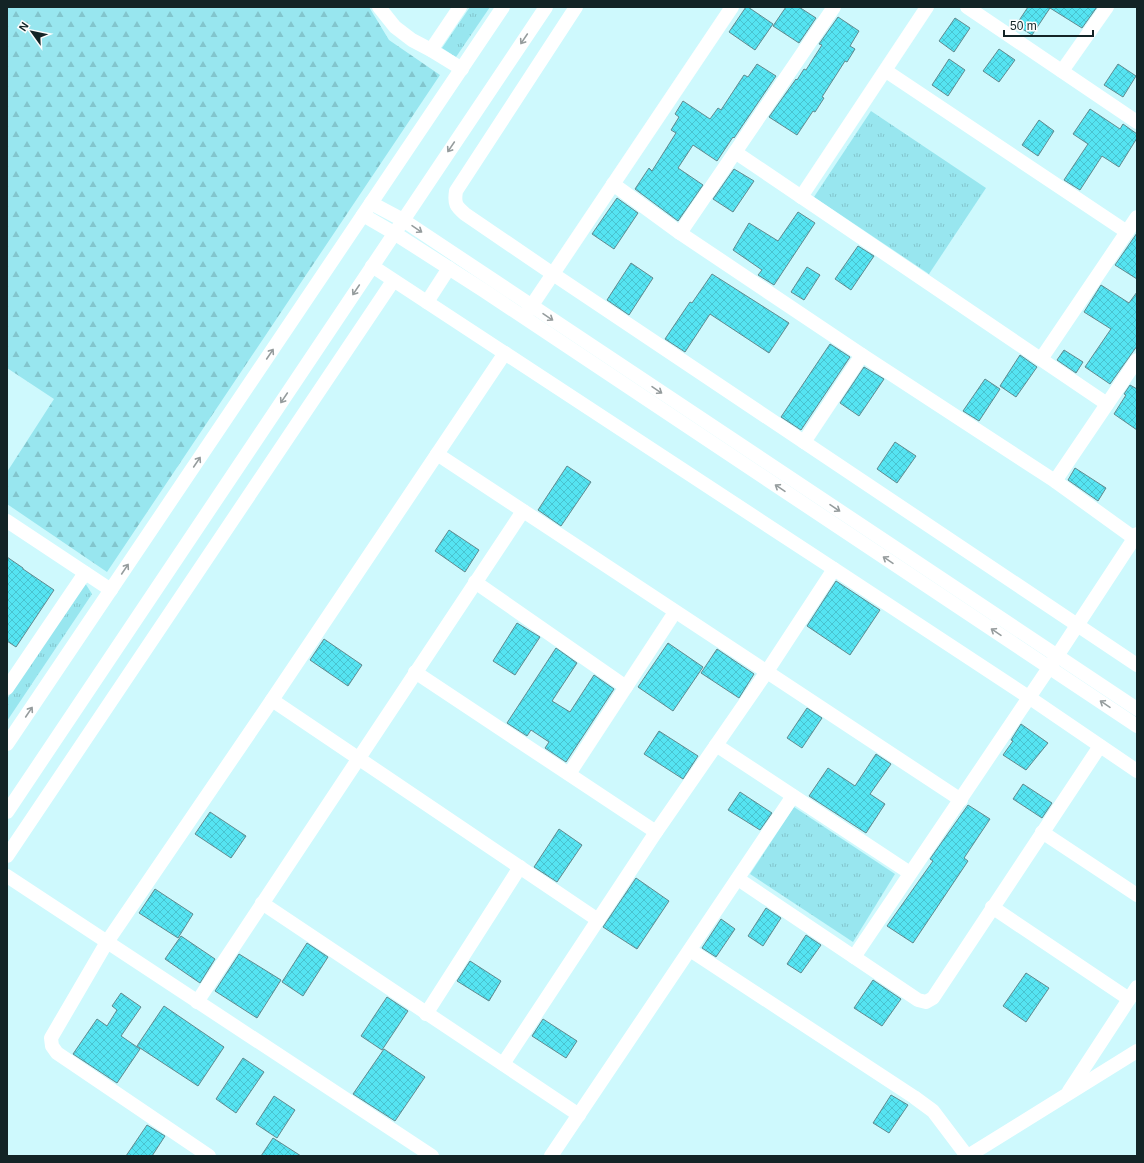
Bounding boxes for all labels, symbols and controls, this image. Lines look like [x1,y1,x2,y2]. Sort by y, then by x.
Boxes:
north arrow [12,12,52,52]
scale bar [1004,12,1093,38]
text: 50 m [1010,19,1037,33]
text: N [16,20,31,33]
one-way arrow [520,34,528,45]
one-way arrow [447,141,455,152]
one-way arrow [411,226,423,234]
one-way arrow [352,284,360,295]
one-way arrow [543,313,554,322]
one-way arrow [266,349,274,360]
one-way arrow [651,386,662,394]
one-way arrow [280,393,288,404]
one-way arrow [193,456,202,467]
one-way arrow [775,484,786,492]
one-way arrow [829,504,840,512]
one-way arrow [883,556,894,564]
one-way arrow [121,564,129,575]
one-way arrow [991,628,1002,636]
one-way arrow [1099,700,1110,708]
one-way arrow [25,707,33,718]

